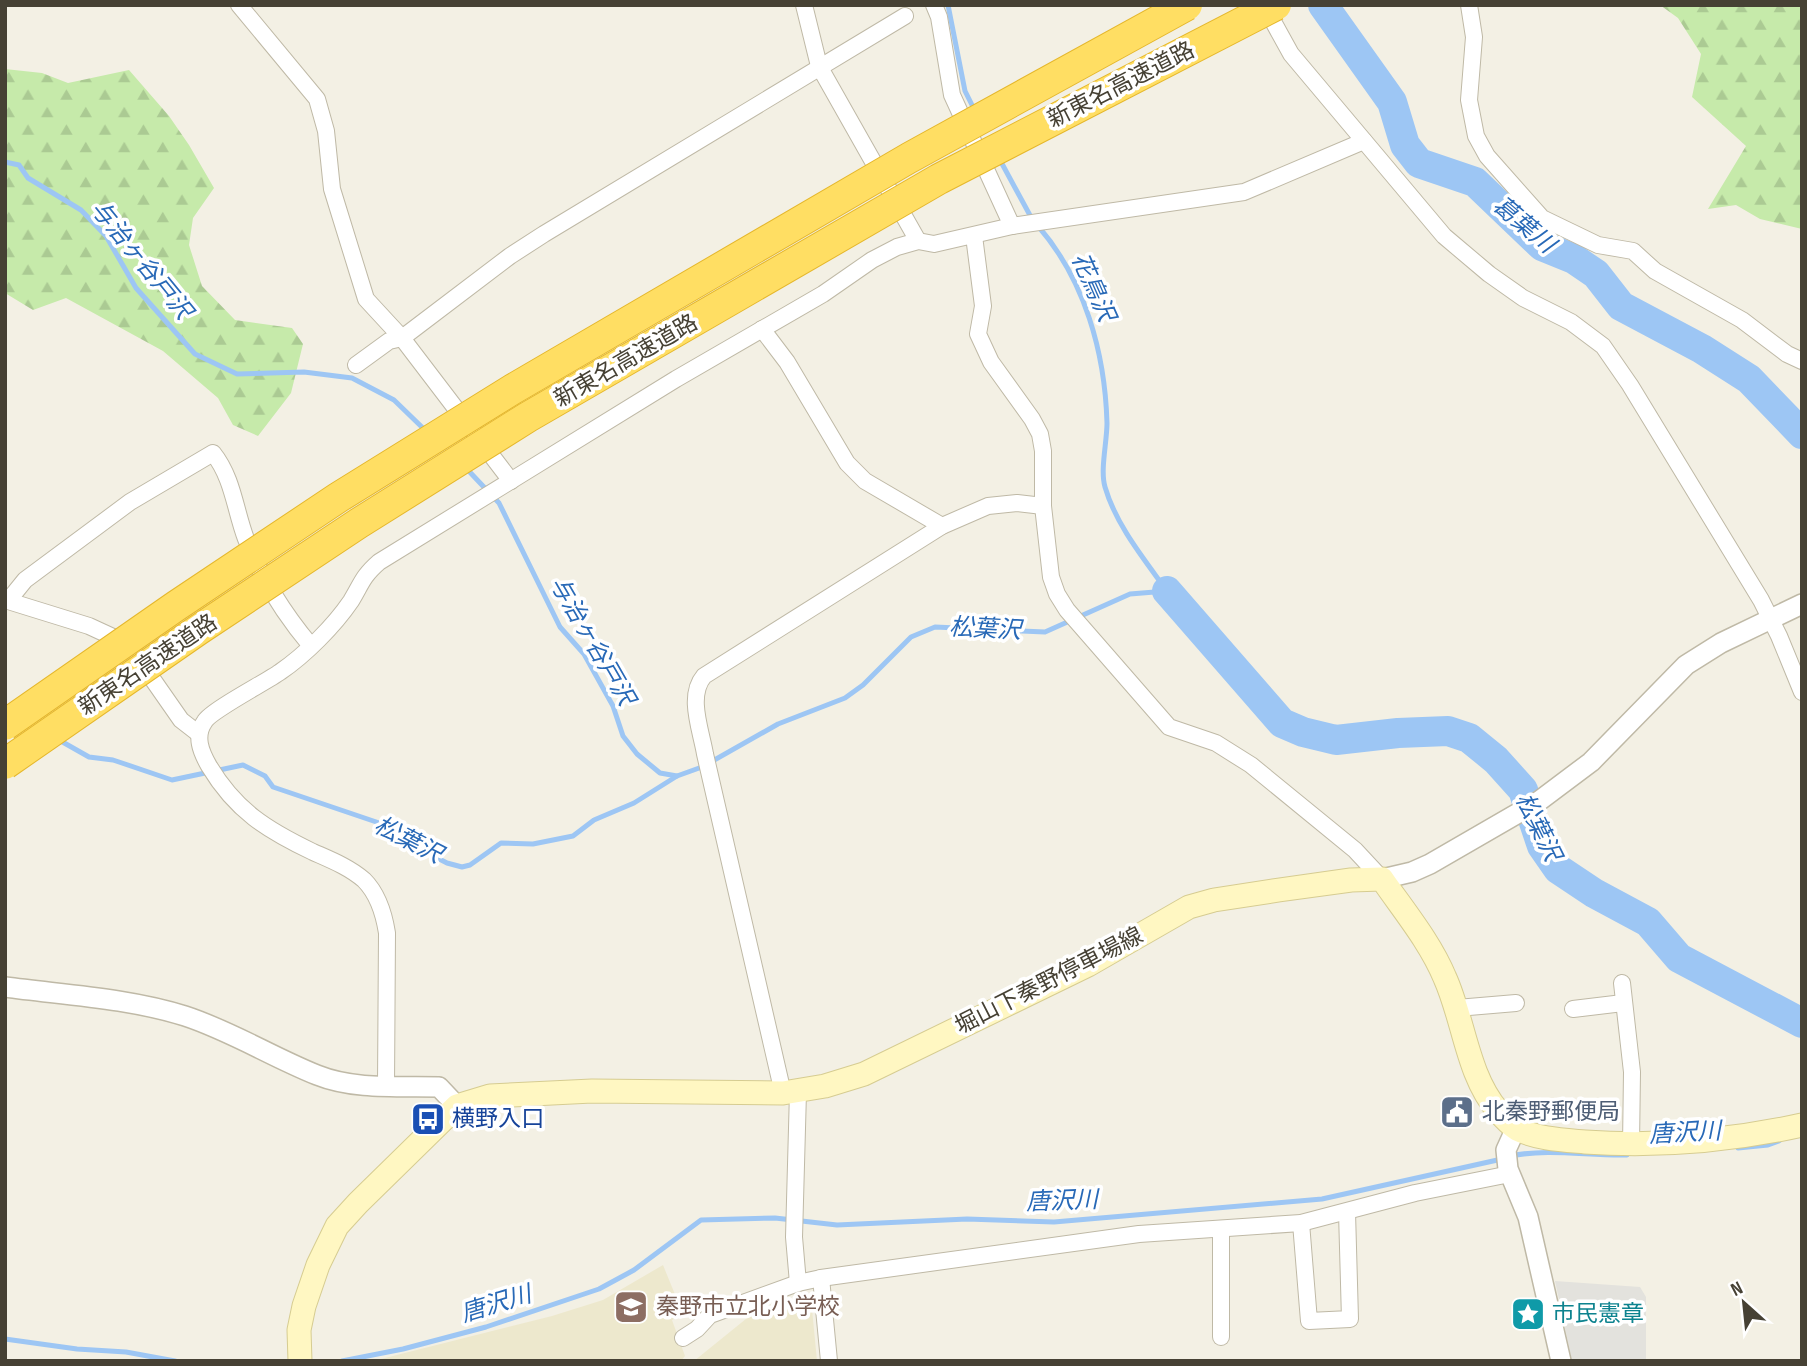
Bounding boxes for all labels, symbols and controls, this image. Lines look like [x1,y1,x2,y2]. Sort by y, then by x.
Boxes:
street label: 新東名高速道路 [1043,36,1199,134]
water label: 葛葉川 [1487,191,1563,261]
water label: 与治ヶ谷戸沢 [84,195,199,327]
water label: 花鳥沢 [1065,248,1122,329]
street label: 新東名高速道路 [549,309,703,413]
water label: 与治ヶ谷戸沢 [543,571,642,713]
street label: 新東名高速道路 [73,608,223,722]
water label: 松葉沢 [948,613,1025,646]
water label: 松葉沢 [1509,788,1568,868]
water label: 松葉沢 [369,811,449,871]
street label: 堀山下秦野停車場線 [950,922,1148,1040]
public building icon: 北秦野郵便局 [1438,1093,1476,1131]
place label: 北秦野郵便局 [1482,1098,1620,1126]
bus stop icon: 横野入口 [409,1100,447,1138]
place label: 横野入口 [452,1105,544,1133]
water label: 唐沢川 [1648,1116,1725,1149]
water label: 唐沢川 [1026,1185,1101,1217]
north arrow [1709,1268,1779,1338]
text: N [1727,1277,1747,1302]
water label: 唐沢川 [457,1279,538,1328]
school or university icon: 秦野市立北小学校 [612,1288,650,1326]
place label: 秦野市立北小学校 [656,1293,840,1321]
place icon: 市民憲章 [1509,1295,1547,1333]
place label: 市民憲章 [1552,1300,1644,1328]

